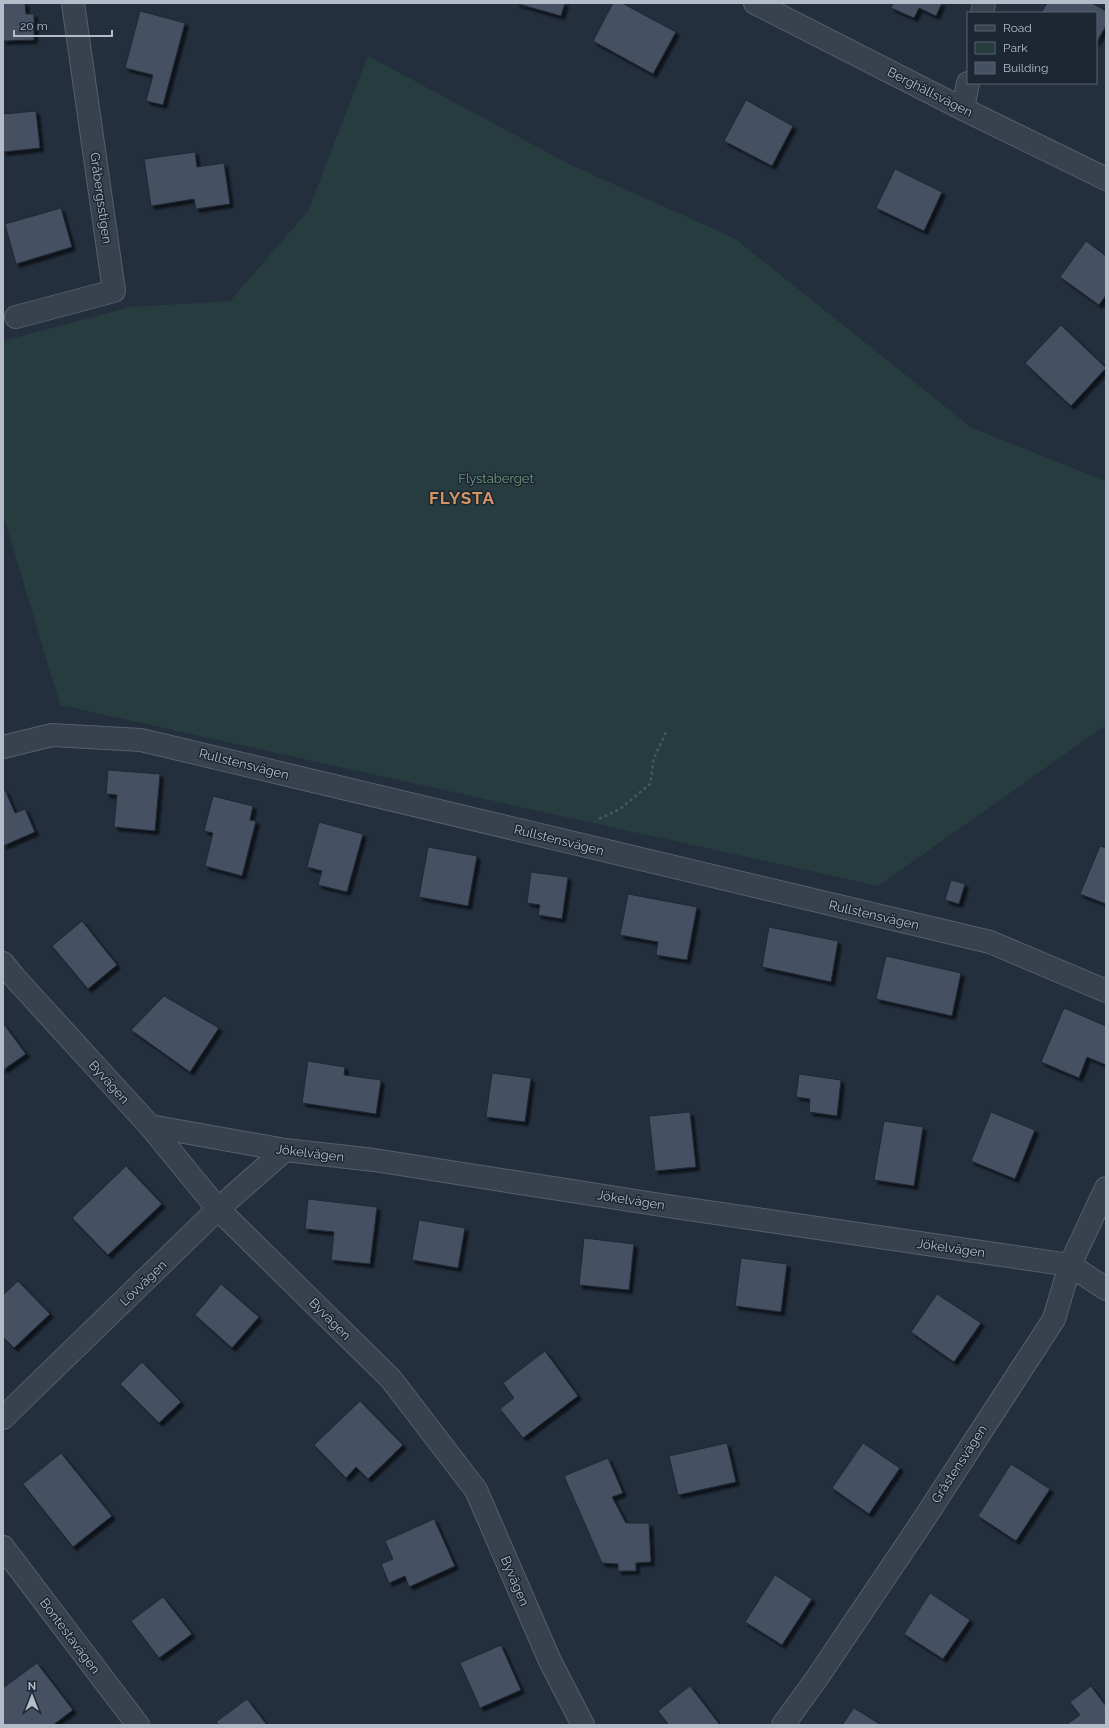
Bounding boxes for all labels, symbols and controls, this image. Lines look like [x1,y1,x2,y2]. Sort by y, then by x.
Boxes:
scale bar [14,12,112,38]
legend [967,12,1097,84]
text: 20 m [20,19,48,33]
text: Road [1003,21,1032,35]
text: Park [1003,41,1028,55]
text: Building [1003,61,1049,75]
street label: Berghällsvägen [885,64,975,120]
street label: Gråbergsstigen [87,151,115,245]
park label: Flystaberget [458,471,534,486]
district label: FLYSTA [429,488,495,508]
street label: Rullstensvägen [197,746,291,782]
street label: Rullstensvägen [512,822,606,858]
street label: Rullstensvägen [827,897,921,933]
street label: Byvägen [86,1057,132,1107]
street label: Jökelvägen [275,1141,345,1165]
street label: Jökelvägen [596,1187,666,1213]
street label: Jökelvägen [916,1236,986,1260]
street label: Lövvägen [117,1257,169,1309]
street label: Byvägen [306,1295,354,1343]
street label: Gråstensvägen [928,1422,990,1506]
street label: Byvägen [498,1554,532,1608]
street label: Bontestavägen [37,1595,103,1677]
north arrow [12,1676,52,1716]
text: N [28,1680,36,1693]

